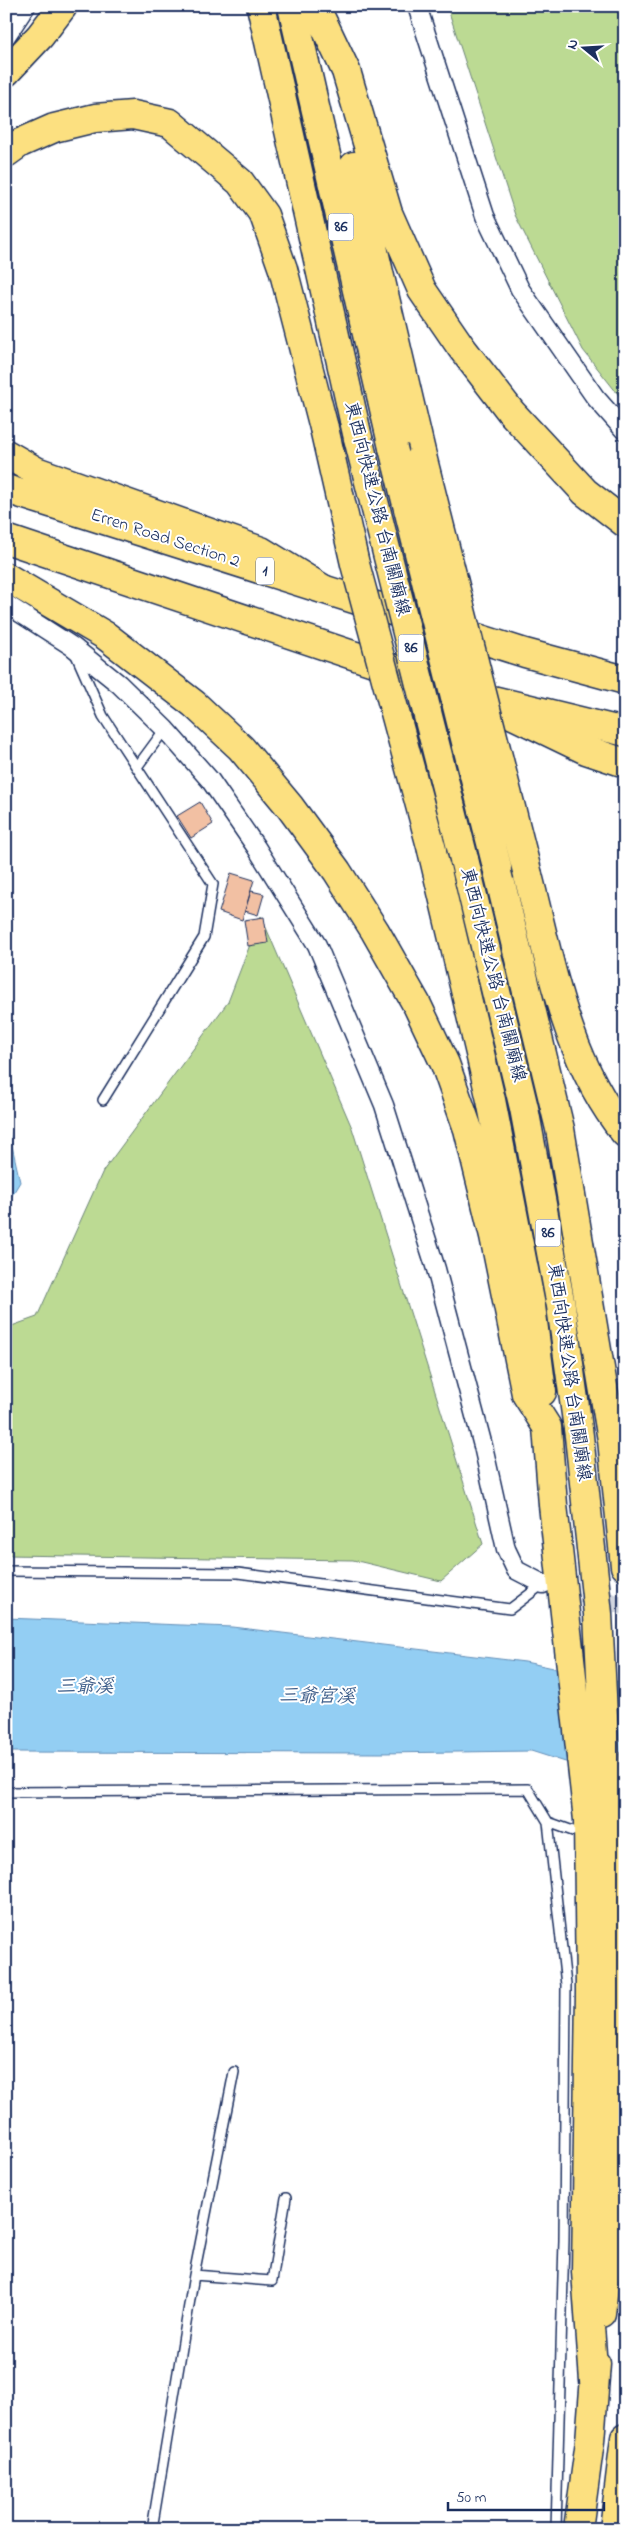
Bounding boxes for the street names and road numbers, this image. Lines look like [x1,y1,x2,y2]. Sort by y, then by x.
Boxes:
road number: 86 [328,213,354,240]
street label: 東西向快速公路 台南關廟線 [337,399,415,619]
street label: Erren Road Section 2 [87,503,243,575]
road number: 1 [256,558,274,584]
road number: 86 [398,634,424,661]
street label: 東西向快速公路 台南關廟線 [453,865,531,1085]
road number: 86 [536,1220,560,1246]
street label: 東西向快速公路 台南關廟線 [540,1261,596,1483]

